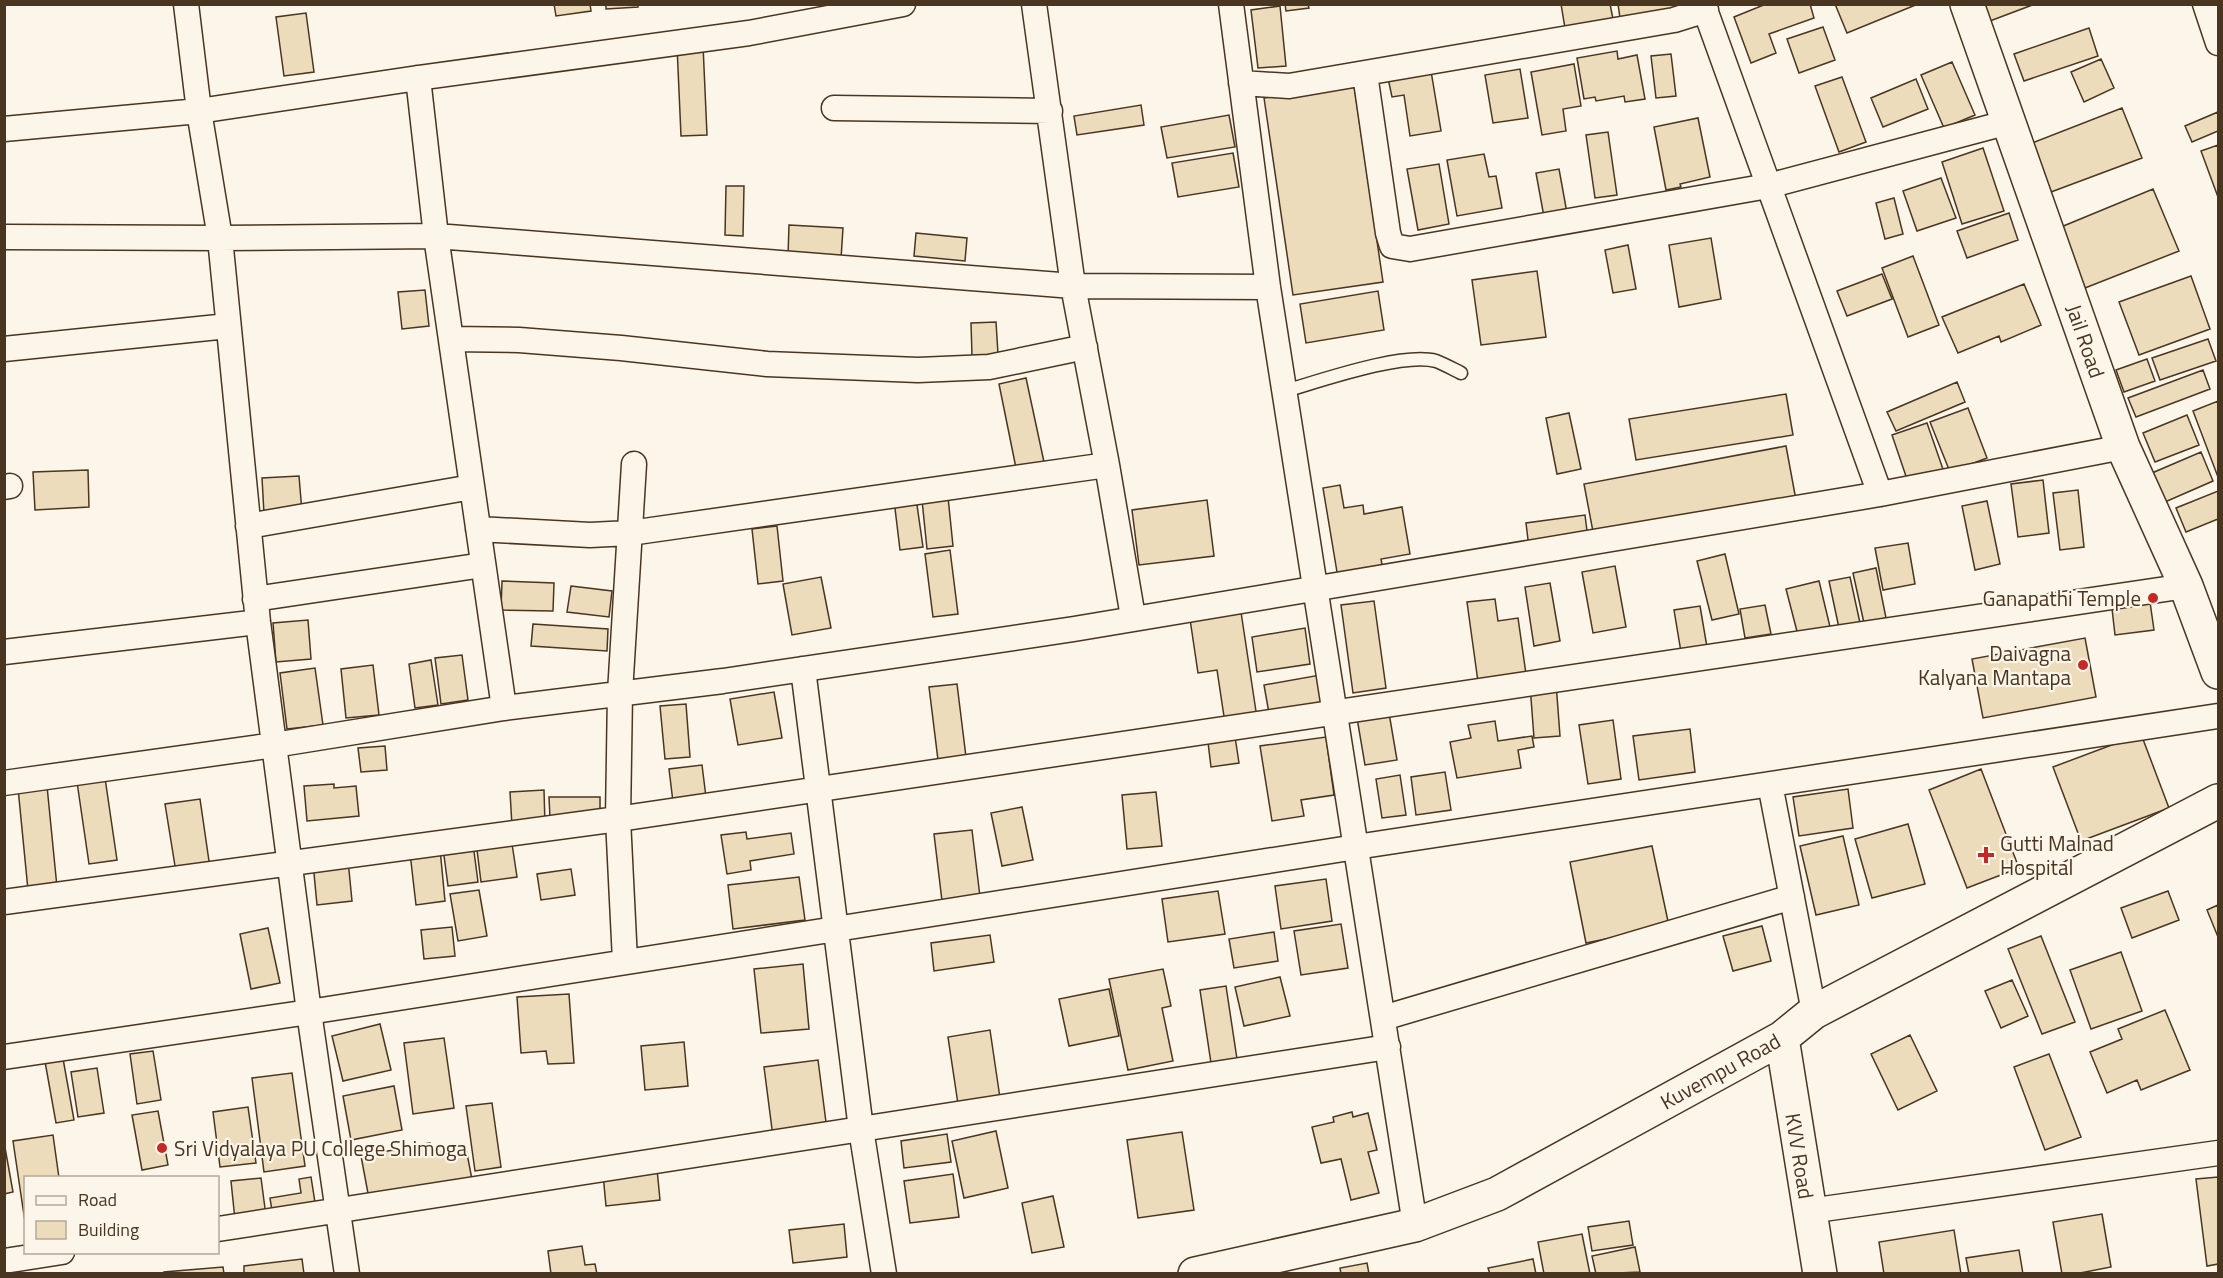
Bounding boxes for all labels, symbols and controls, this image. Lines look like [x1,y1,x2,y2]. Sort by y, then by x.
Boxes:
street label: Jail Road [2058,300,2114,382]
place label: Ganapathi Temple [1982,582,2141,614]
marker: Ganapathi Temple [2146,591,2160,605]
place label: Daivagna Kalyana Mantapa [1918,637,2071,693]
marker: Daivagna Kalyana Mantapa [2076,658,2090,672]
place label: Gutti Malnad Hospital [2000,827,2114,883]
marker: Gutti Malnad Hospital [1977,846,1995,864]
street label: Kuvempu Road [1654,1025,1786,1117]
street label: KVV Road [1777,1111,1823,1201]
place label: Sri Vidyalaya PU College Shimoga [174,1132,468,1164]
marker: Sri Vidyalaya PU College Shimoga [155,1141,169,1155]
legend [24,1176,219,1254]
text: Road [78,1186,117,1213]
text: Building [78,1216,139,1243]

